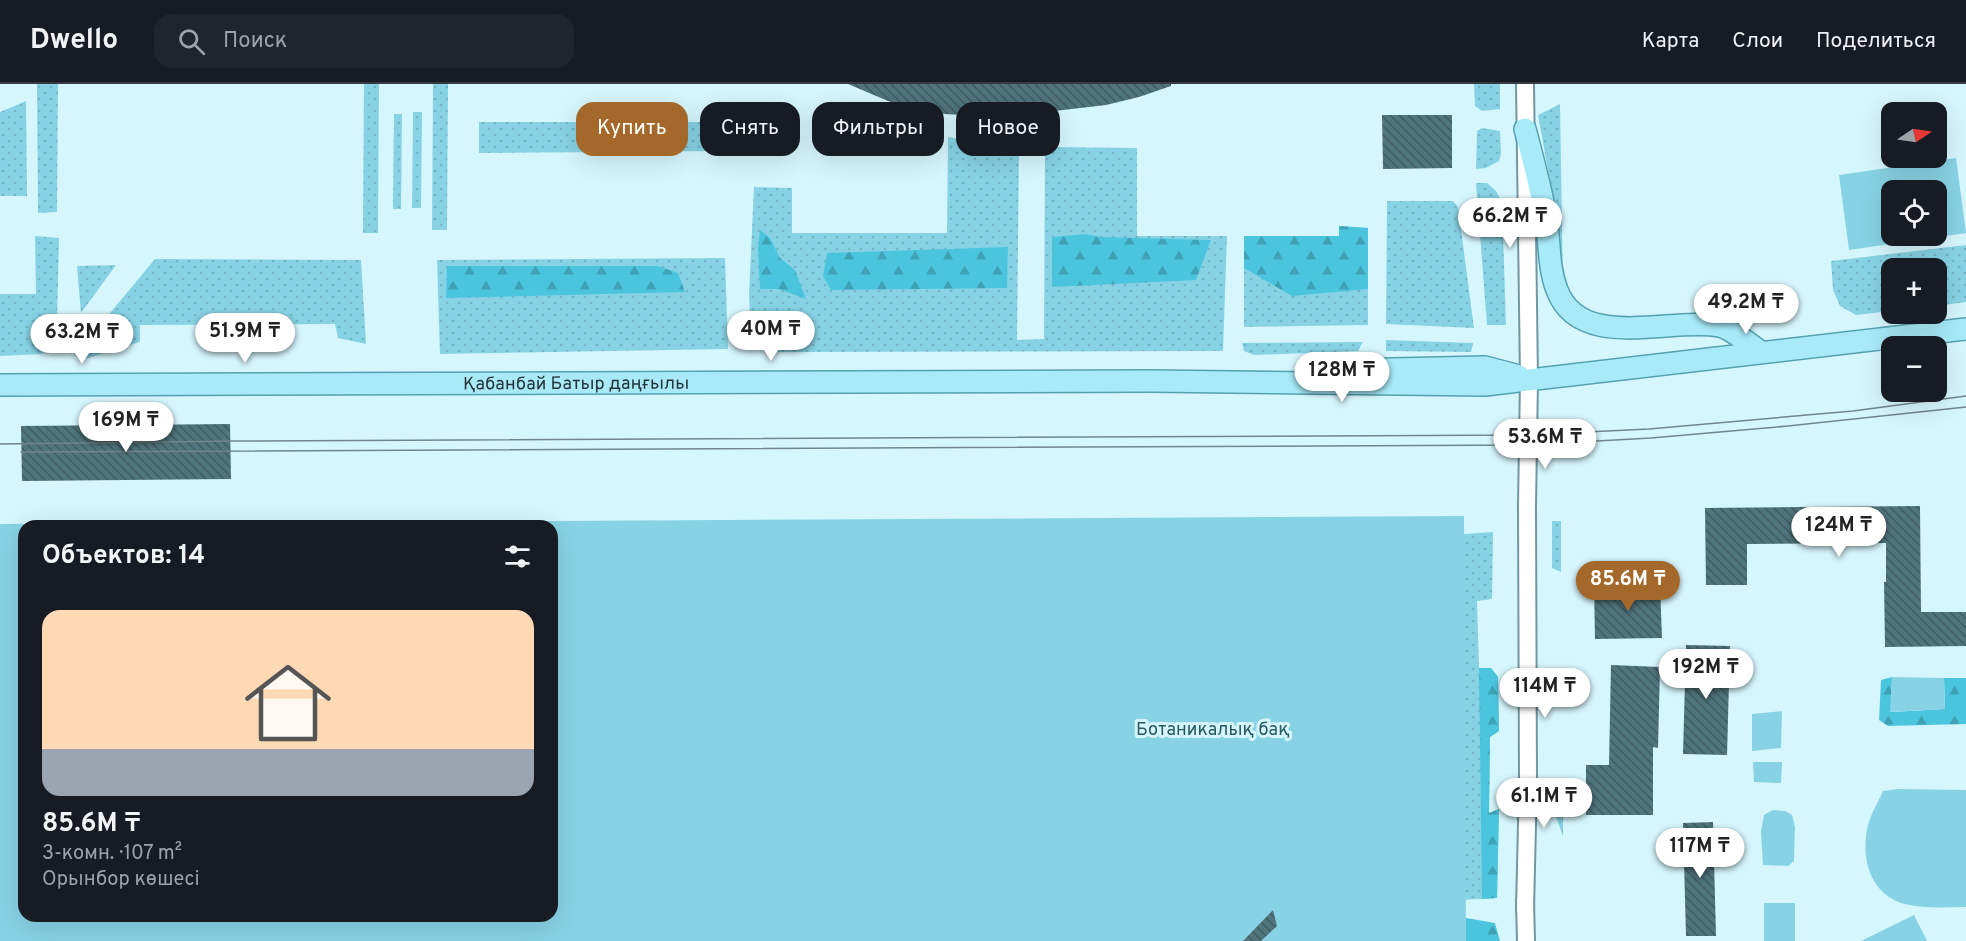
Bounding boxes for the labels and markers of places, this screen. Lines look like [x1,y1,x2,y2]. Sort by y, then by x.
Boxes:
pin: 66.2M ₸ [1455,198,1565,249]
pin: 49.2M ₸ [1691,284,1801,335]
pin: 40M ₸ [729,311,813,362]
pin: 51.9M ₸ [190,313,300,364]
pin: 63.2M ₸ [27,314,137,365]
pin: 128M ₸ [1293,352,1391,403]
pin: 169M ₸ [77,402,175,453]
pin: 53.6M ₸ [1490,419,1600,470]
pin: 124M ₸ [1790,507,1888,558]
pin: 85.6M ₸ [1573,561,1683,612]
pin: 192M ₸ [1657,649,1755,700]
pin: 114M ₸ [1496,668,1594,719]
pin: 61.1M ₸ [1489,778,1599,829]
pin: 117M ₸ [1651,828,1749,879]

